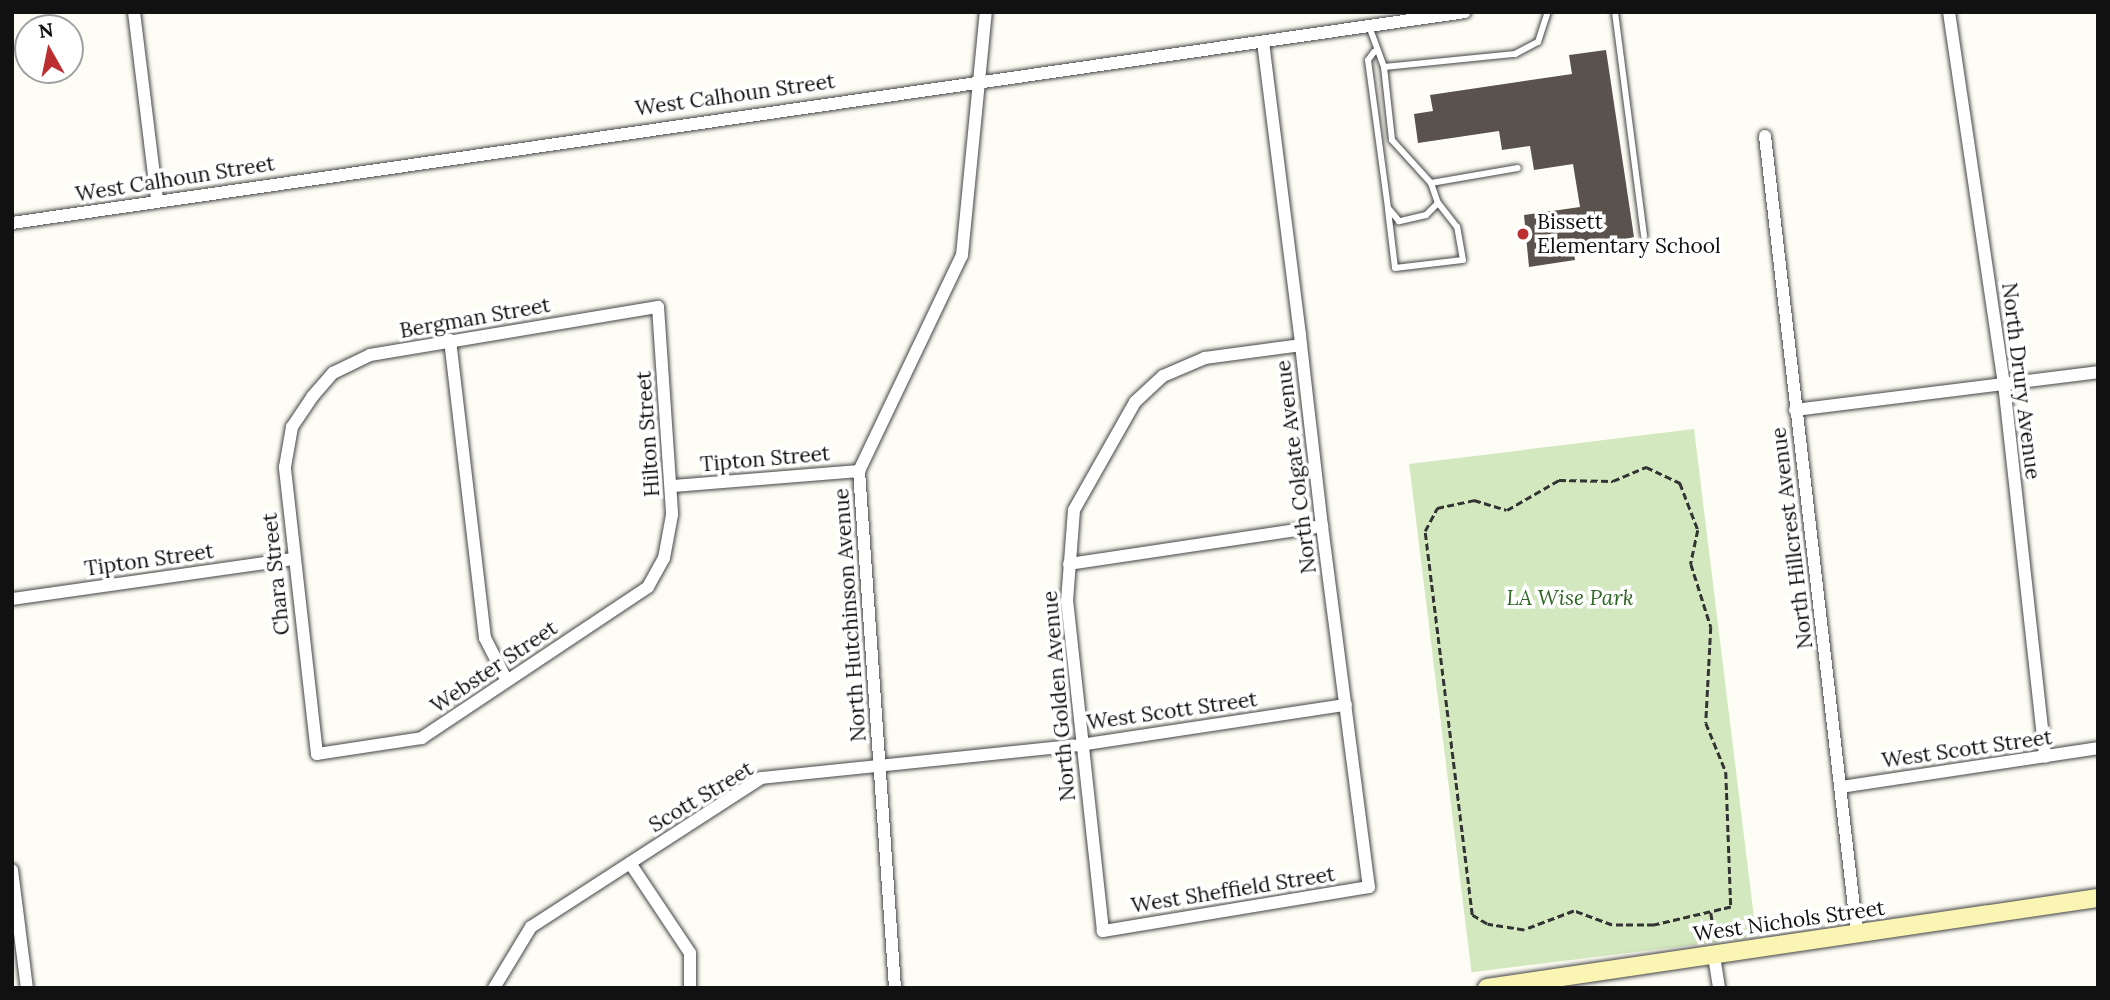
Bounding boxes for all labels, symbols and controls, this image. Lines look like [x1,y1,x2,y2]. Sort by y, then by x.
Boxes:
north arrow [14,14,84,84]
text: N [37,17,55,43]
street label: West Calhoun Street [634,69,836,121]
street label: West Calhoun Street [74,151,276,207]
place label: Bissett Elementary School [1537,209,1721,259]
marker: Bissett Elementary School [1515,226,1531,242]
street label: North Drury Avenue [1996,281,2046,481]
street label: Bergman Street [398,292,552,344]
street label: North Colgate Avenue [1270,359,1322,575]
street label: Hilton Street [631,370,665,498]
street label: North Hillcrest Avenue [1766,426,1818,650]
street label: Tipton Street [699,441,831,477]
street label: North Hutchinson Avenue [829,487,871,743]
street label: Chara Street [257,512,295,636]
street label: Tipton Street [83,538,215,582]
park label: LA Wise Park [1506,585,1634,611]
street label: North Golden Avenue [1037,590,1081,802]
street label: Webster Street [426,615,562,719]
street label: West Scott Street [1085,687,1259,735]
street label: West Scott Street [1880,725,2054,773]
street label: Scott Street [644,756,758,838]
street label: West Sheffield Street [1129,861,1337,919]
street label: West Nichols Street [1692,895,1886,947]

